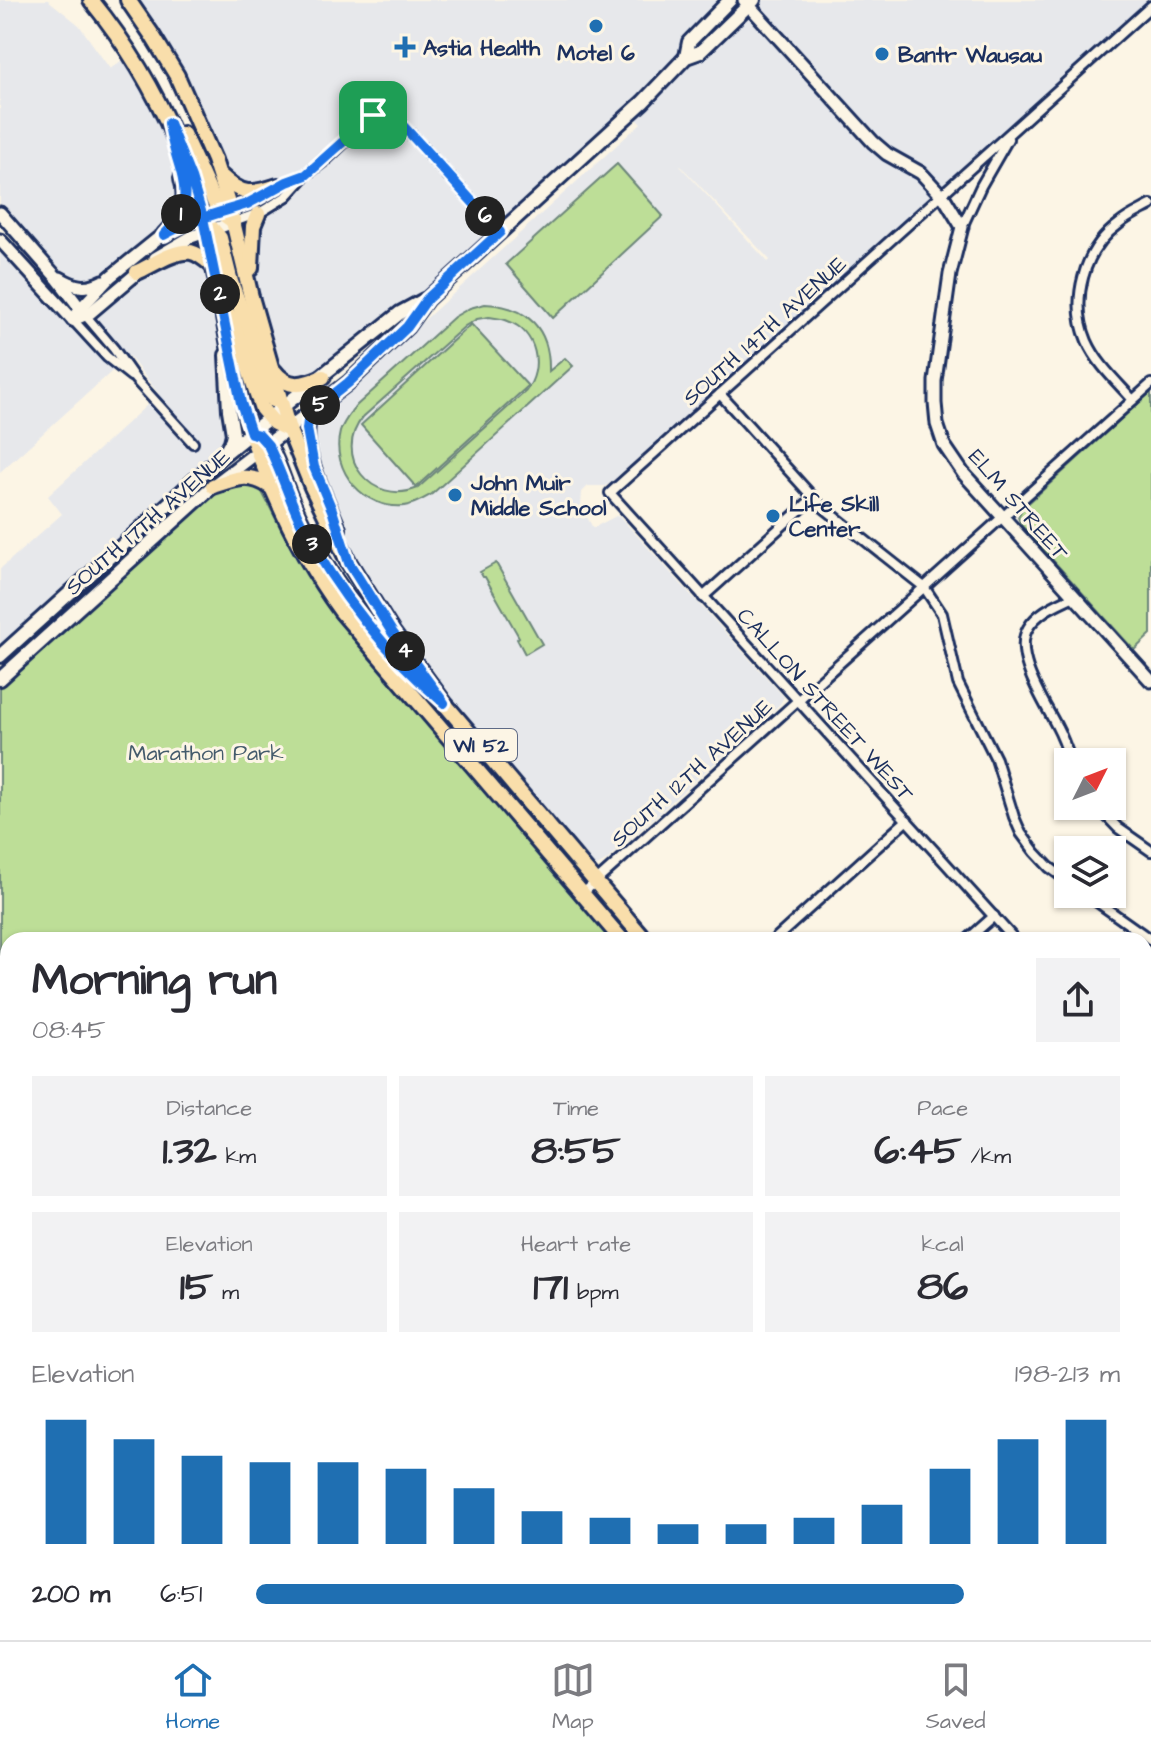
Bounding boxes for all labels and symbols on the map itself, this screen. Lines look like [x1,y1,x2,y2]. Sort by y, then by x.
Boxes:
marker: Motel 6 [587,17,605,35]
place label: Astia Health [423,33,541,64]
marker: Astia Health [394,36,416,58]
place label: Motel 6 [557,38,635,69]
place label: Bantr Wausau [898,40,1042,71]
marker: Bantr Wausau [873,45,891,63]
pin [339,81,407,149]
pin: 1 [161,194,201,234]
pin: 6 [465,196,505,236]
street label: SOUTH 14TH AVENUE [676,249,854,413]
pin: 2 [200,274,240,314]
pin: 5 [300,385,340,425]
street label: SOUTH 17TH AVENUE [59,442,237,602]
street label: ELM STREET [961,443,1075,568]
place label: John Muir Middle School [470,468,607,524]
marker: John Muir Middle School [446,486,464,504]
place label: Life Skill Center [789,489,880,545]
marker: Life Skill Center [764,507,782,525]
pin: 3 [292,524,332,564]
street label: CALLON STREET WEST [729,601,921,809]
pin: 4 [385,631,425,671]
street label: SOUTH 12TH AVENUE [604,692,780,854]
road number: WI 52 [445,729,517,761]
park label: Marathon Park [128,738,284,769]
north arrow [1054,748,1126,820]

